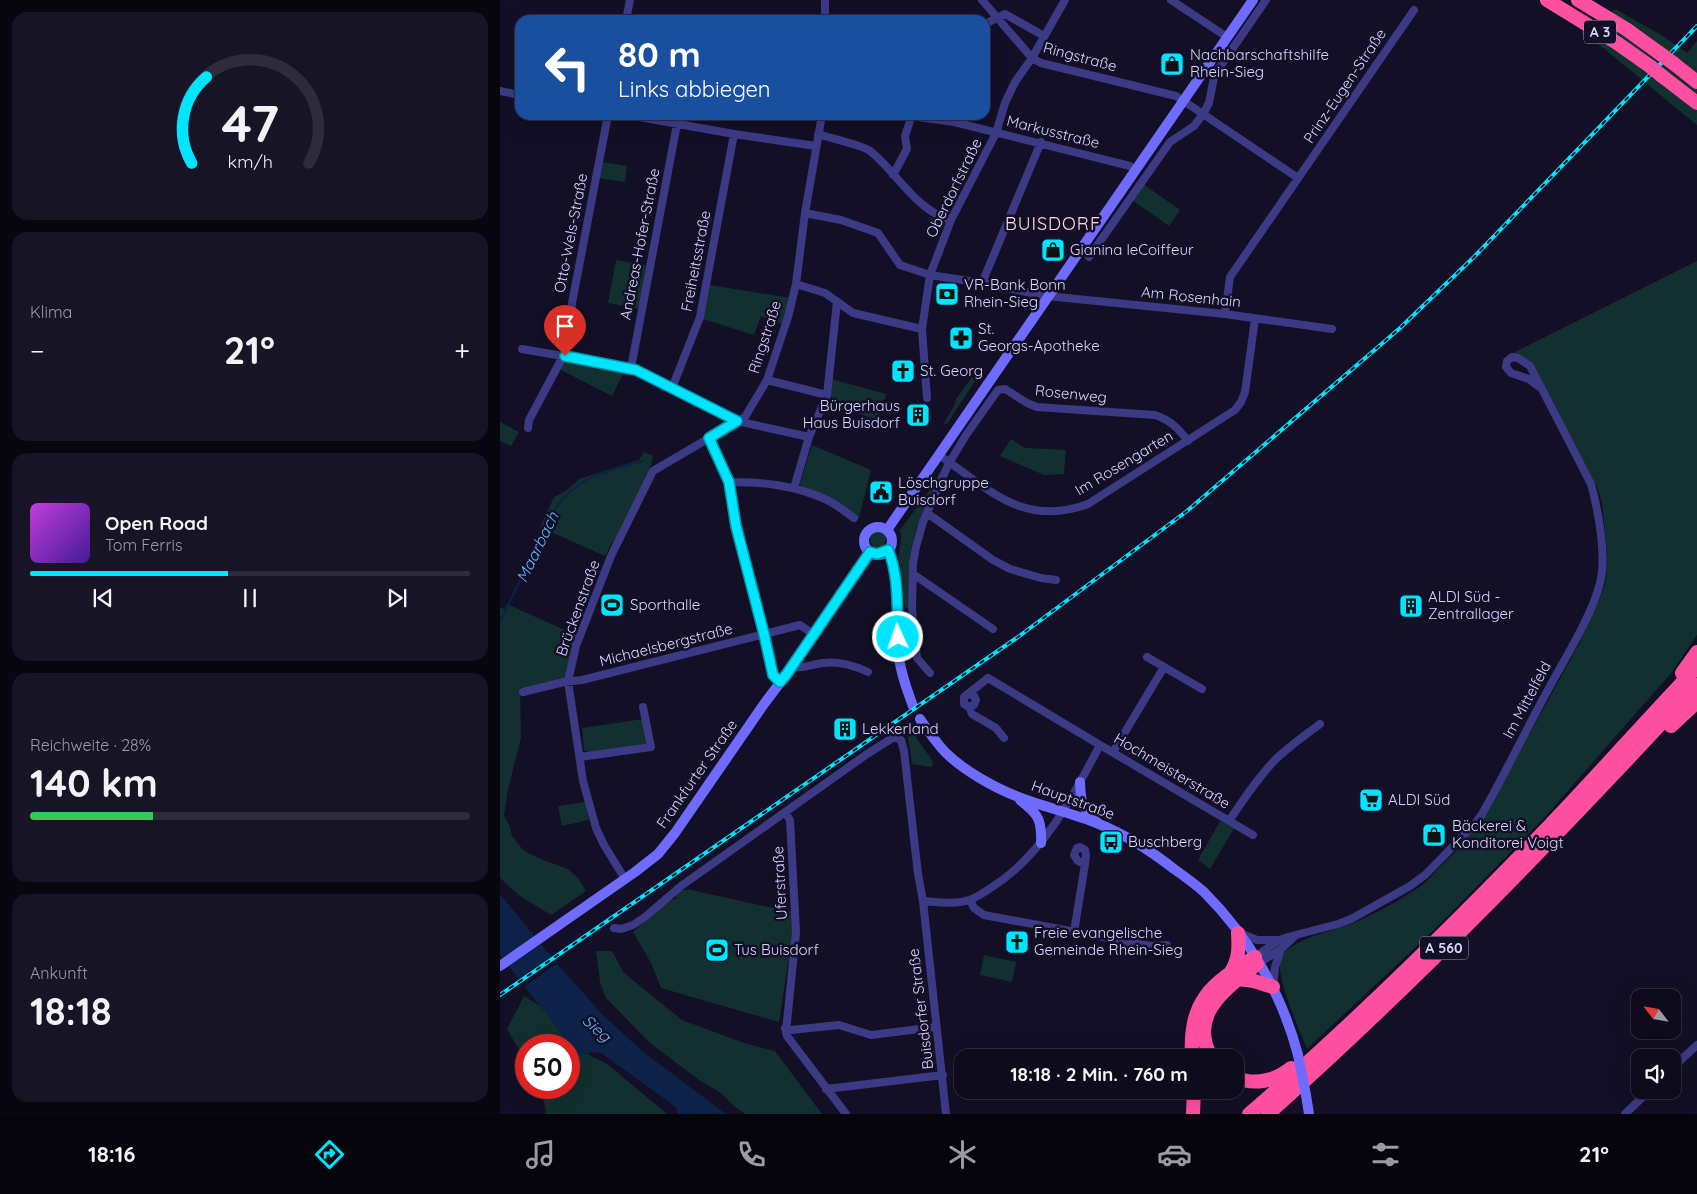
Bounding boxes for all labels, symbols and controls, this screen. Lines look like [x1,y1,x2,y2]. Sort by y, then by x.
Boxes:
road number: A 3 [1584,21,1616,44]
street label: Prinz-Eugen-Straße [1299,25,1390,147]
text: 80 m [618,32,701,76]
icon: left [535,35,600,100]
street label: Ringstraße [1041,38,1119,75]
place label: Nachbarschaftshilfe Rhein-Sieg [1190,45,1329,81]
shop icon: Nachbarschaftshilfe Rhein-Sieg [1159,51,1185,77]
text: Links abbiegen [618,75,771,103]
text: 47 [221,90,279,155]
street label: Markusstraße [1005,111,1102,152]
street label: Oberdorfstraße [921,135,986,241]
text: km/h [227,150,273,172]
street label: Andreas-Hofer-Straße [615,167,664,321]
street label: Otto-Wels-Straße [550,172,591,294]
street label: Freiheitsstraße [676,209,715,313]
district label: BUISDORF [1005,212,1101,235]
shop icon: Gianina leCoiffeur [1040,237,1066,263]
place label: Gianina leCoiffeur [1070,240,1194,259]
place label: VR-Bank Bonn Rhein-Sieg [964,275,1066,311]
bank icon: VR-Bank Bonn Rhein-Sieg [934,281,960,307]
street label: Am Rosenhain [1140,282,1242,311]
street label: Ringstraße [744,298,785,376]
text: Klima [30,302,72,322]
pin [544,305,586,356]
icon: arrive [551,312,579,340]
place label: St. Georgs-Apotheke [978,319,1100,355]
pharmacy icon: St. Georgs-Apotheke [948,325,974,351]
text: 21° [224,326,275,374]
text: − [30,333,45,368]
text: + [454,333,470,368]
church icon: St. Georg [890,358,916,384]
place label: St. Georg [920,361,983,380]
street label: Rosenweg [1034,380,1108,407]
place label: Bürgerhaus Haus Buisdorf [803,396,901,432]
building icon: Bürgerhaus Haus Buisdorf [905,402,931,428]
street label: Im Rosengarten [1071,426,1176,499]
place label: Löschgruppe Buisdorf [898,473,989,509]
public building icon: Löschgruppe Buisdorf [868,479,894,505]
water label: Maarbach [511,508,563,585]
text: Open Road [105,511,208,535]
text: Tom Ferris [105,535,182,555]
street label: Brückenstraße [551,557,604,659]
icon: previous [89,584,117,612]
icon: pause [236,584,264,612]
icon: next [383,584,411,612]
place label: ALDI Süd - Zentrallager [1428,587,1514,623]
sports icon: Sporthalle [599,592,625,618]
building icon: ALDI Süd - Zentrallager [1398,593,1424,619]
place label: Sporthalle [630,595,700,614]
position arrow [871,610,923,662]
street label: Michaelsbergstraße [597,619,734,670]
street label: Im Mittelfeld [1498,658,1555,742]
street label: Frankfurter Straße [652,716,741,832]
building icon: Lekkerland [832,716,858,742]
place label: Lekkerland [862,719,939,738]
street label: Hochmeisterstraße [1111,728,1234,813]
text: Reichweite · 28% [30,735,151,755]
text: 140 km [30,759,158,807]
street label: Hauptstraße [1029,776,1117,823]
supermarket icon: ALDI Süd [1358,787,1384,813]
place label: ALDI Süd [1388,790,1450,809]
place label: Bäckerei & Konditorei Voigt [1452,816,1563,852]
shop icon: Bäckerei & Konditorei Voigt [1421,822,1447,848]
bus stop icon: Buschberg [1098,829,1124,855]
place label: Buschberg [1128,832,1202,851]
street label: Uferstraße [768,846,791,921]
place label: Freie evangelische Gemeinde Rhein-Sieg [1034,923,1183,959]
church icon: Freie evangelische Gemeinde Rhein-Sieg [1004,929,1030,955]
road number: A 560 [1420,936,1468,960]
sports icon: Tus Buisdorf [704,937,730,963]
place label: Tus Buisdorf [734,940,819,959]
street label: Buisdorfer Straße [904,948,937,1070]
text: Ankunft [30,963,88,983]
text: 18:18 [30,987,112,1035]
north arrow [1631,989,1681,1039]
map controls [1631,989,1681,1099]
water label: Sieg [579,1010,616,1047]
speed limit sign: 50 [515,1034,580,1099]
button: sound [1631,1049,1681,1099]
text: 18:18 · 2 Min. · 760 m [1010,1062,1188,1086]
icon: directions [312,1137,347,1172]
icon: music [523,1137,558,1172]
icon: phone [734,1137,769,1172]
icon: climate [945,1137,980,1172]
icon: car [1157,1137,1192,1172]
icon: filters [1368,1137,1403,1172]
text: 18:16 [88,1140,135,1168]
text: 21° [1579,1140,1609,1168]

